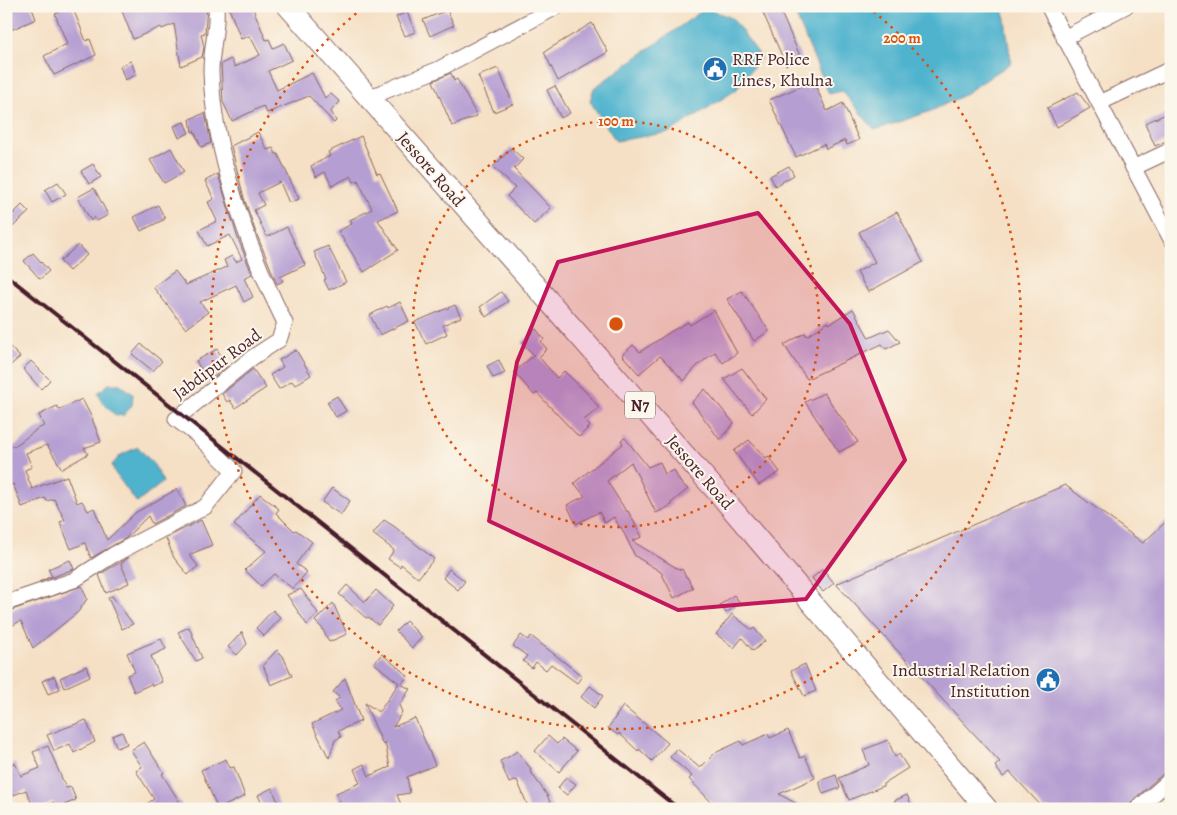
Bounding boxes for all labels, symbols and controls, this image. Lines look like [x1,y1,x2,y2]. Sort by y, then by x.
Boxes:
text: 200 m [883,28,921,48]
place label: RRF Police Lines, Khulna [732,47,833,92]
public building icon: RRF Police Lines, Khulna [702,56,728,82]
text: 100 m [598,111,634,131]
street label: Jessore Road [392,126,471,212]
centre of rings [607,315,625,333]
street label: Jabdipur Road [168,323,266,405]
road number: N7 [625,392,655,418]
street label: Jessore Road [661,429,740,515]
place label: Industrial Relation Institution [892,658,1030,703]
public building icon: Industrial Relation Institution [1035,667,1061,693]

